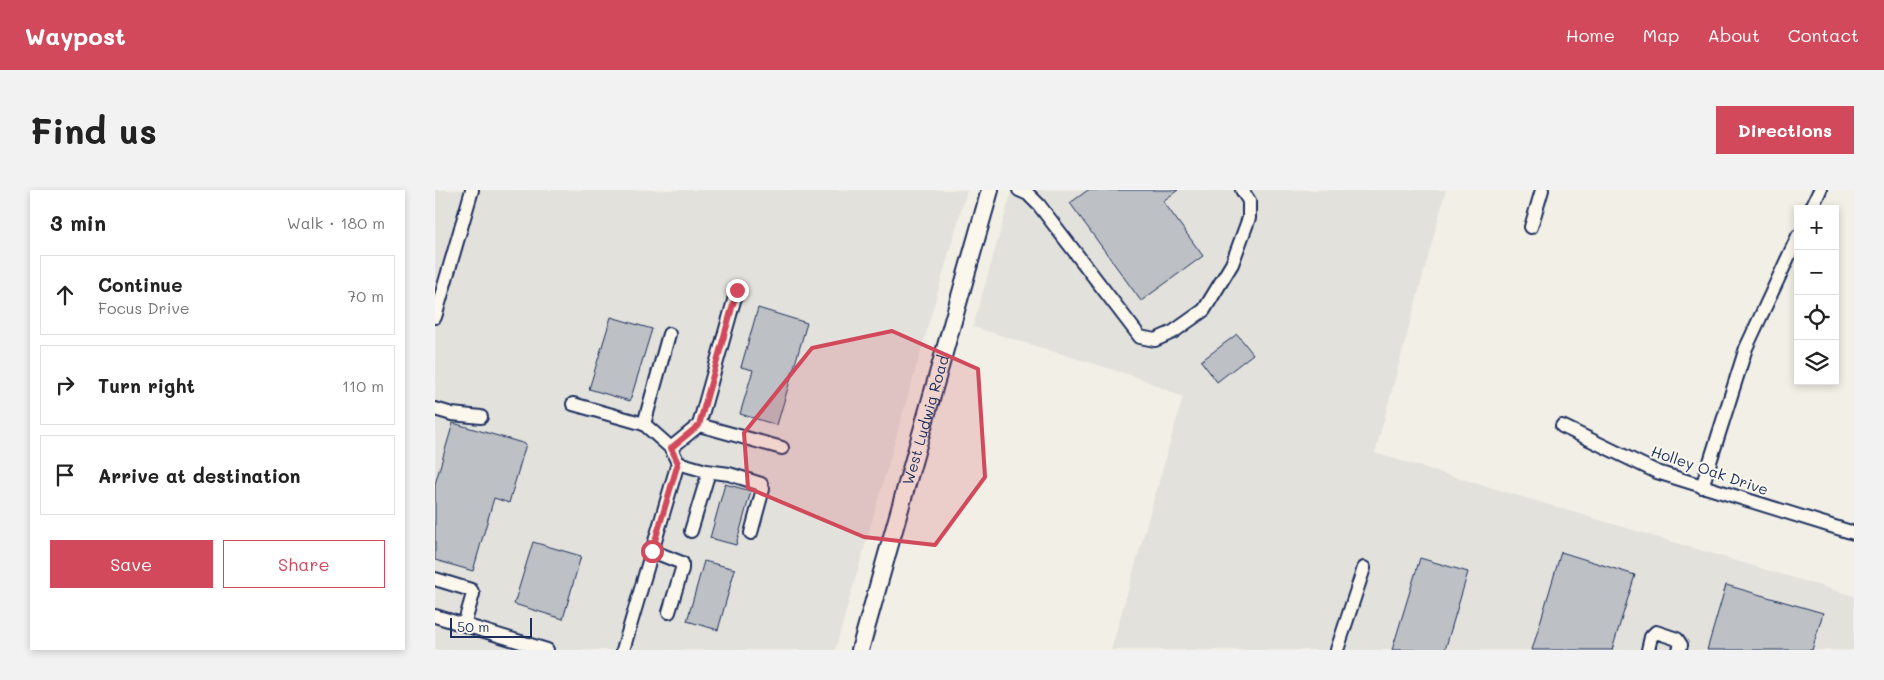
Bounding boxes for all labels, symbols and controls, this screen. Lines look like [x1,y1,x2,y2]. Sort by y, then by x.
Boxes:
text: Waypost [25,20,126,51]
text: Home [1566,23,1615,47]
text: Map [1643,23,1679,47]
text: About [1707,23,1760,47]
text: Contact [1788,23,1859,47]
button: Directions [1716,106,1854,154]
text: Find us [30,107,157,153]
map controls [1794,205,1839,385]
button: + [1794,205,1839,250]
text: 3 min [50,209,106,236]
text: Walk · 180 m [287,212,385,233]
button: − [1794,250,1839,295]
text: Continue [98,272,183,297]
route end [726,279,749,302]
icon: ahead [51,281,79,309]
text: 70 m [347,285,384,306]
button: locate [1794,295,1839,340]
text: Focus Drive [98,297,190,318]
button: layers [1794,340,1839,385]
street label: West Ludwig Road [897,353,953,487]
icon: right [51,371,79,399]
text: Turn right [98,373,195,398]
text: 110 m [342,375,384,396]
street label: Holley Oak Drive [1649,441,1771,499]
icon: arrive [51,461,79,489]
text: Arrive at destination [98,463,301,488]
button: Save [50,540,213,588]
button: Share [223,540,385,588]
route start [641,540,664,563]
scale bar [450,615,533,638]
text: 50 m [457,617,489,636]

